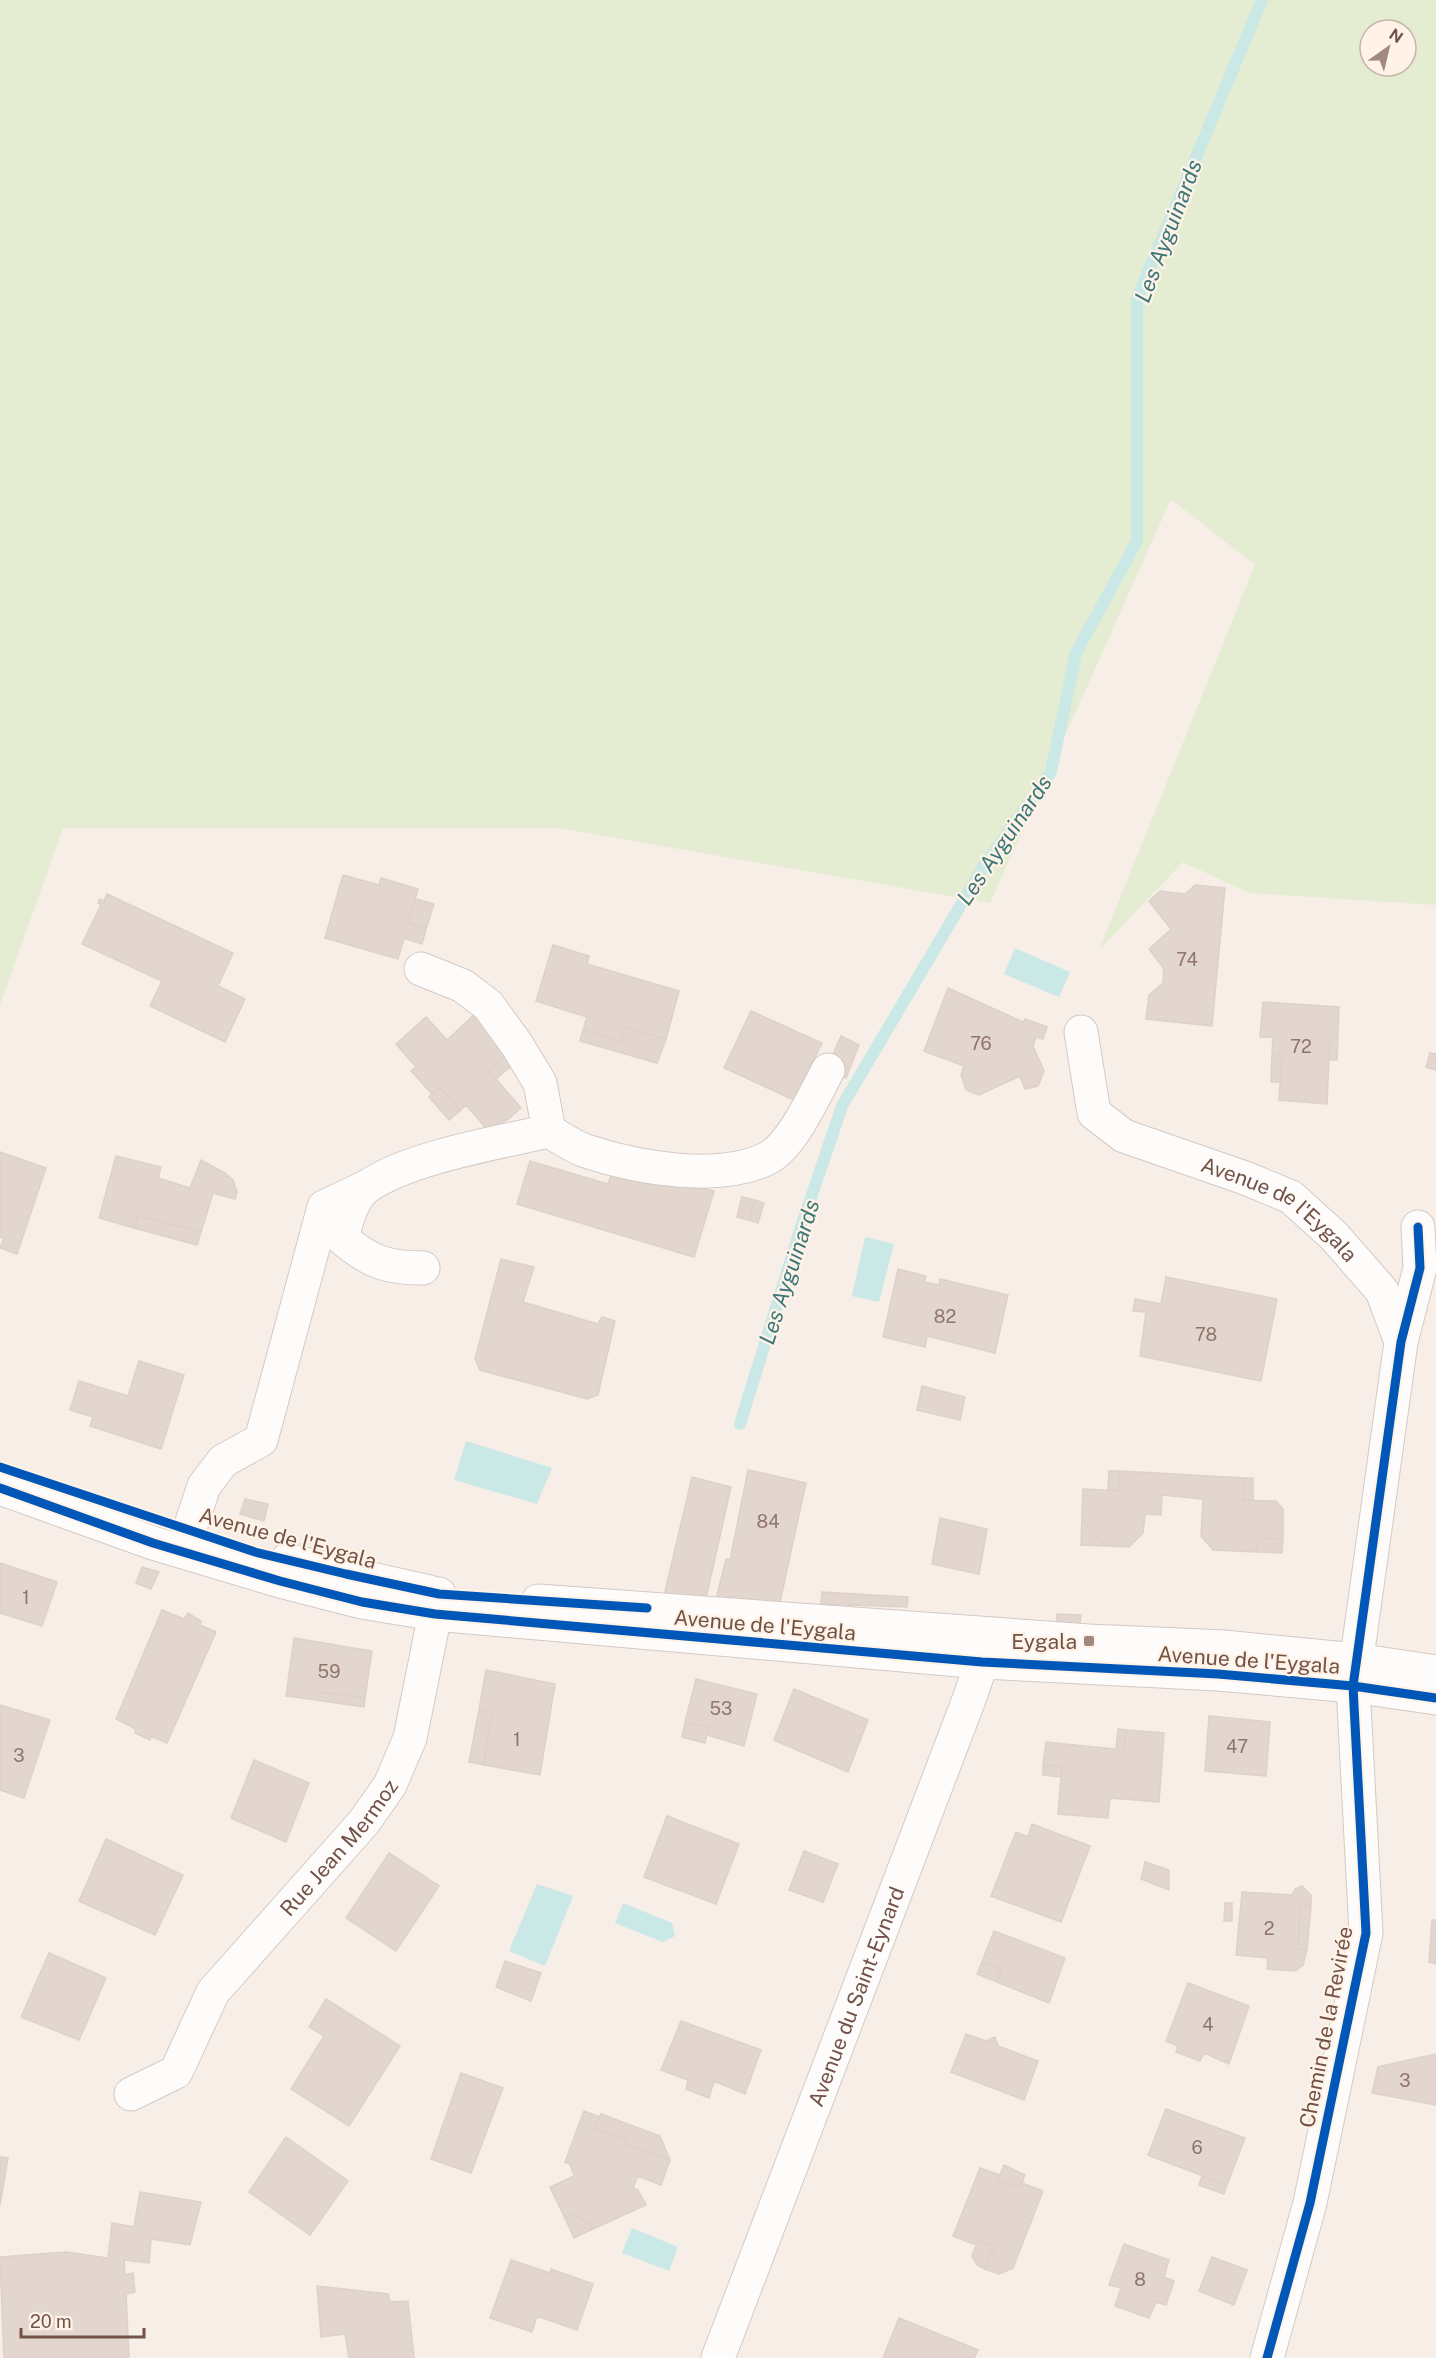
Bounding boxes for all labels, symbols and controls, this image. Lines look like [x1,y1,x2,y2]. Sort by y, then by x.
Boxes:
north arrow [1358,18,1418,78]
text: N [1386,25,1407,47]
water label: Les Ayguinards [1129,156,1207,306]
water label: Les Ayguinards [951,770,1057,910]
house number: 74 [1176,949,1198,970]
house number: 76 [970,1033,992,1054]
house number: 72 [1290,1036,1312,1057]
street label: Avenue de l'Eygala [1198,1151,1363,1267]
water label: Les Ayguinards [753,1196,825,1348]
house number: 82 [934,1306,956,1327]
house number: 78 [1195,1324,1217,1345]
street label: Avenue de l'Eygala [197,1502,379,1574]
house number: 84 [757,1511,779,1532]
house number: 1 [22,1587,30,1608]
street label: Avenue de l'Eygala [673,1605,857,1645]
place label: Eygala [1011,1629,1077,1654]
marker: Eygala [1082,1634,1096,1648]
street label: Avenue de l'Eygala [1157,1641,1341,1679]
house number: 59 [318,1661,340,1682]
house number: 53 [710,1698,732,1719]
house number: 1 [513,1729,521,1750]
house number: 47 [1226,1736,1248,1757]
house number: 3 [13,1745,25,1766]
street label: Rue Jean Mermoz [274,1774,403,1921]
street label: Avenue du Saint-Eynard [803,1883,909,2110]
house number: 2 [1264,1918,1274,1939]
street label: Chemin de la Revirée [1294,1924,1358,2130]
house number: 4 [1202,2014,1214,2035]
house number: 3 [1399,2070,1411,2091]
house number: 6 [1191,2137,1203,2158]
house number: 8 [1134,2269,1146,2290]
scale bar [21,2301,144,2339]
text: 20 m [30,2311,72,2332]

